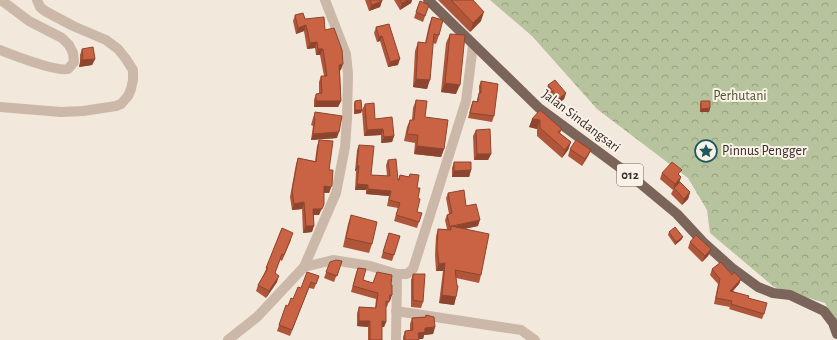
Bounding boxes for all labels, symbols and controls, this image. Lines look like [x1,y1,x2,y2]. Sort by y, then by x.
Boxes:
street label: Jalan Sindangsari [539,87,623,155]
park label: Perhutani [713,89,767,103]
place icon: Pinnus Pengger [693,138,719,164]
place label: Pinnus Pengger [722,144,807,158]
road number: 012 [617,164,643,186]

